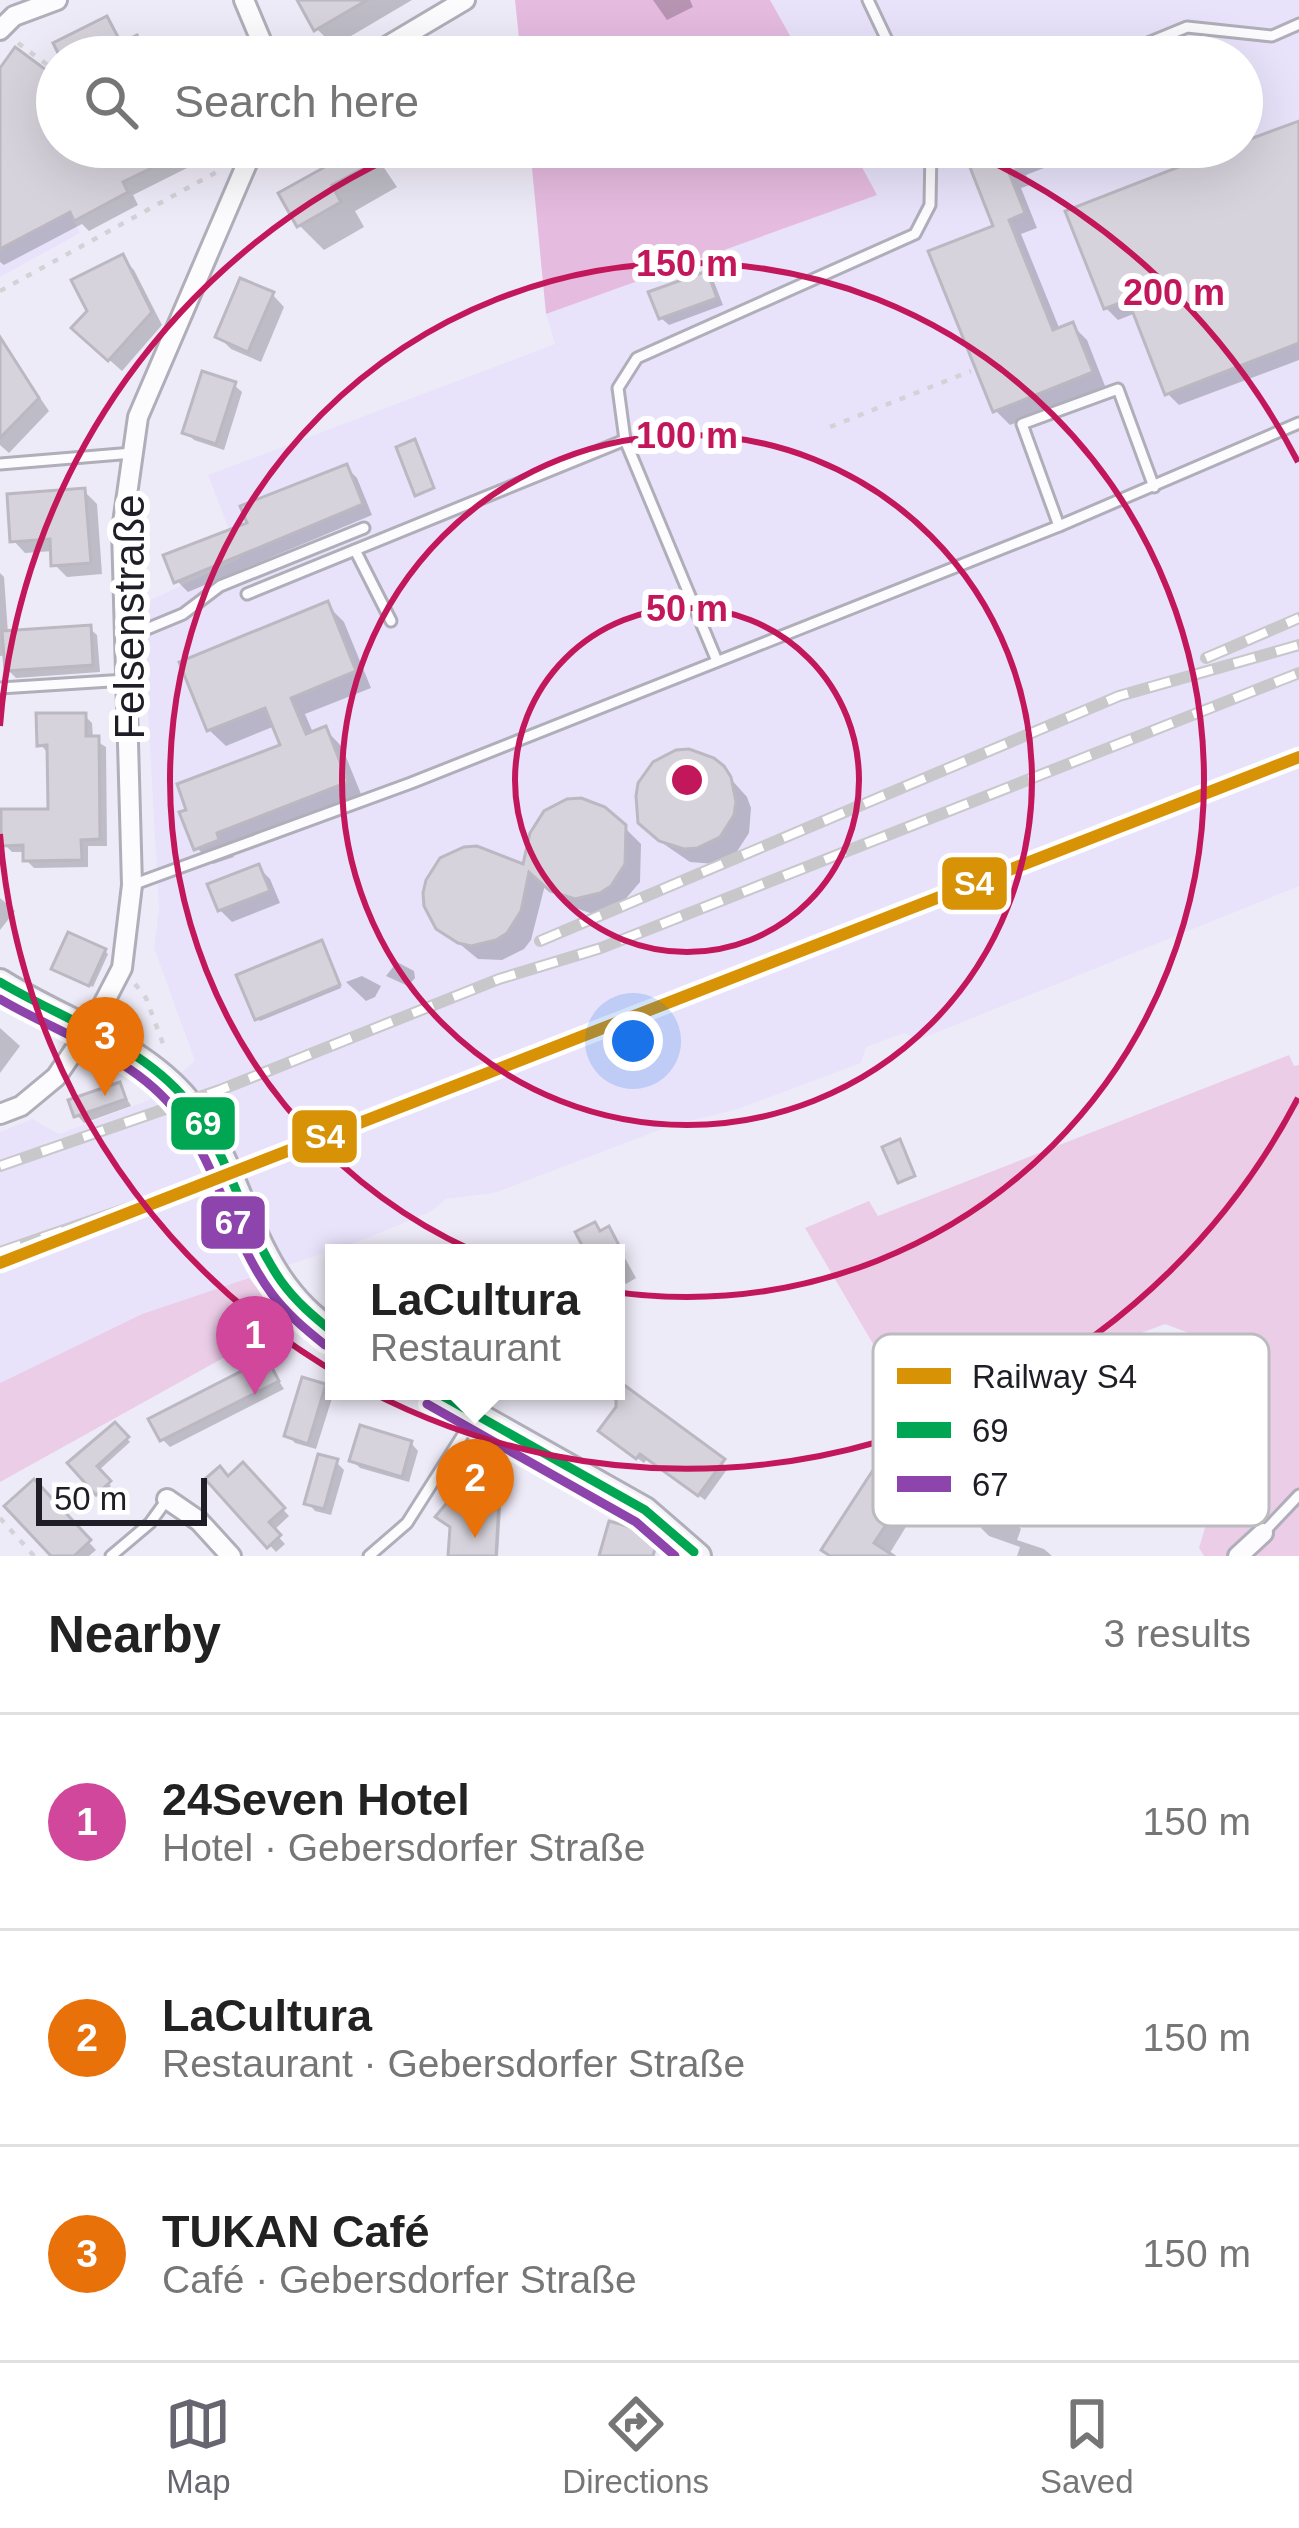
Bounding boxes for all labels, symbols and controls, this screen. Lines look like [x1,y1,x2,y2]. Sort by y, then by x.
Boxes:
search box [36,36,1263,168]
icon: search [78,69,144,135]
text: Search here [174,76,419,127]
text: 150 m [636,243,738,284]
text: 200 m [1123,272,1225,313]
text: 100 m [636,415,738,456]
street label: Felsenstraße [106,494,153,740]
text: 50 m [646,588,728,629]
centre of rings [666,759,708,801]
line badge: S4 [940,855,1009,912]
text: S4 [954,865,995,902]
pin: 3 [66,997,144,1096]
your location [603,1011,663,1071]
line badge: 69 [169,1095,237,1152]
text: 69 [185,1105,221,1142]
line badge: S4 [290,1108,359,1165]
text: S4 [305,1118,346,1155]
line badge: 67 [199,1194,267,1251]
text: 67 [215,1204,251,1241]
popup [325,1244,625,1400]
text: LaCultura [370,1274,580,1325]
pin: 1 [216,1296,294,1395]
text: Restaurant [370,1326,561,1369]
legend [873,1334,1269,1526]
text: Railway S4 [972,1358,1137,1395]
text: 69 [972,1412,1009,1449]
pin: 2 [436,1439,514,1538]
text: 67 [972,1466,1009,1503]
scale bar [36,1472,207,1525]
text: 50 m [54,1480,127,1517]
text: Nearby [48,1606,221,1663]
text: 3 results [1104,1612,1251,1655]
text: 24Seven Hotel [162,1774,470,1825]
text: 1 [76,1800,98,1843]
text: 150 m [1143,1800,1251,1843]
text: Hotel · Gebersdorfer Straße [162,1826,645,1869]
text: LaCultura [162,1990,372,2041]
text: 2 [76,2016,98,2059]
text: 150 m [1143,2016,1251,2059]
text: Restaurant · Gebersdorfer Straße [162,2042,745,2085]
text: TUKAN Café [162,2206,430,2257]
text: 3 [76,2232,98,2275]
text: 150 m [1143,2232,1251,2275]
text: Café · Gebersdorfer Straße [162,2258,637,2301]
tab: Map [165,2391,231,2501]
tab: Directions [562,2391,709,2501]
tab: Saved [1040,2391,1134,2501]

